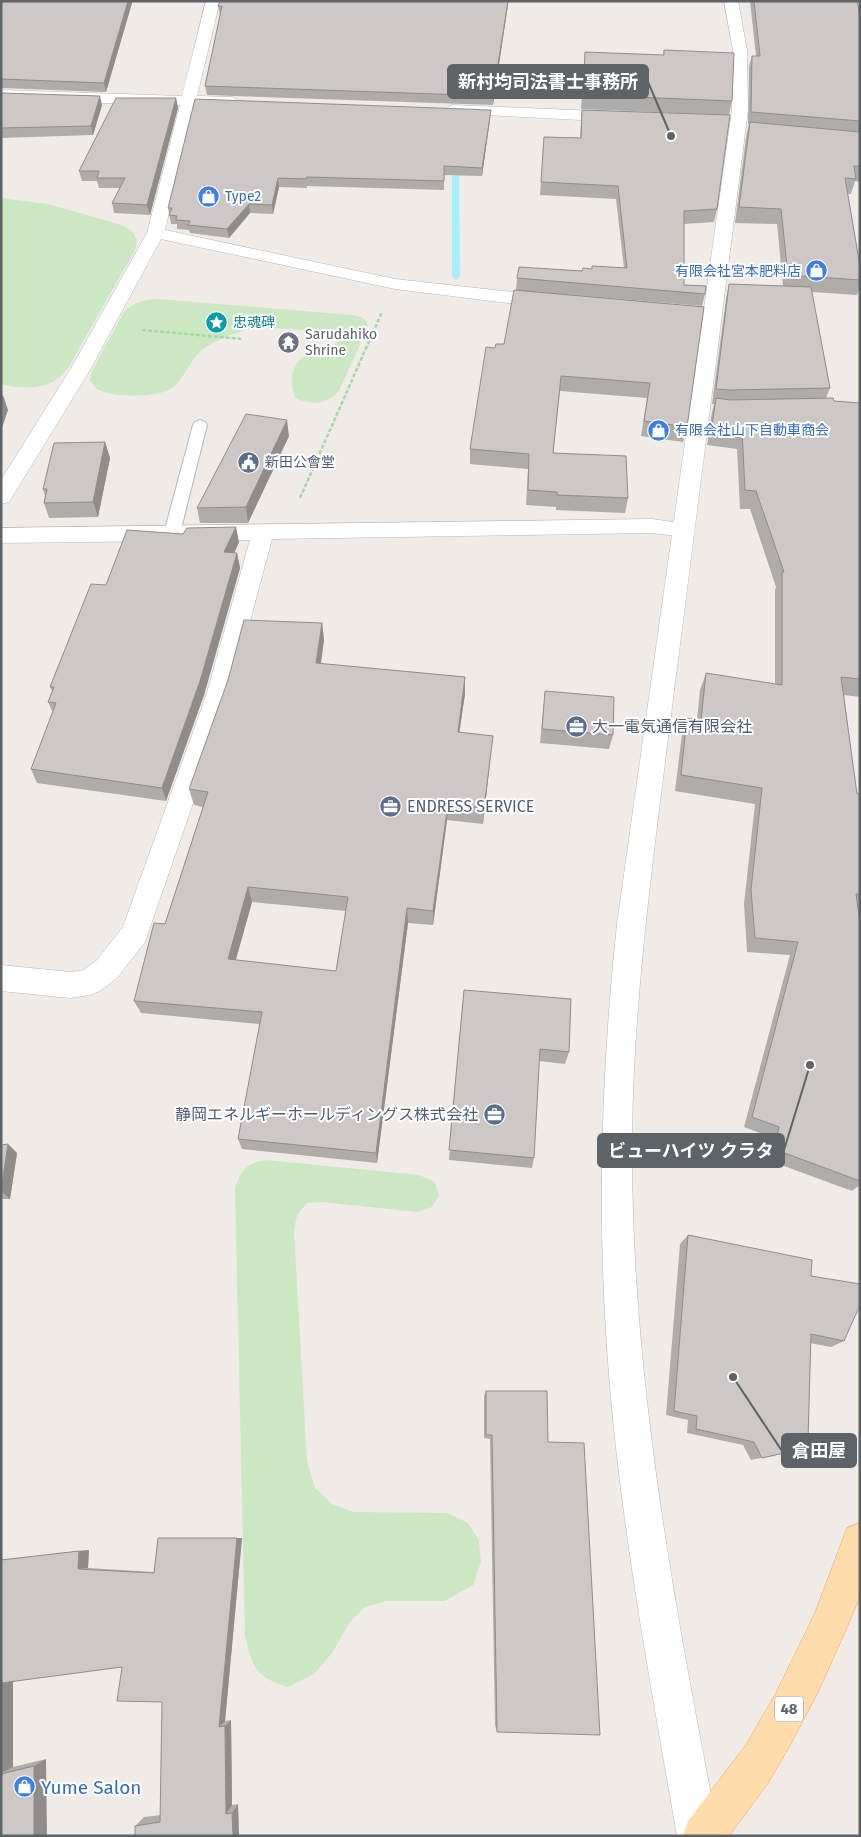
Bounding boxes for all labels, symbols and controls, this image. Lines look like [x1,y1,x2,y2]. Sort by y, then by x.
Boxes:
callout: 新村均司法書士事務所 [448,65,648,98]
text: 新村均司法書士事務所 [458,71,638,93]
shop icon: Type2 [197,184,221,208]
place label: Type2 [225,188,261,205]
shop icon: 有限会社宮本肥料店 [805,259,829,283]
place label: 有限会社宮本肥料店 [675,263,801,280]
place icon: 忠魂碑 [205,310,229,334]
place label: 忠魂碑 [233,314,275,331]
place label: Sarudahiko Shrine [305,326,377,359]
temple icon: Sarudahiko Shrine [277,330,301,354]
shop icon: 有限会社山下自動車商会 [647,418,671,442]
place label: 有限会社山下自動車商会 [675,422,829,439]
public building icon: 新田公會堂 [237,450,261,474]
place label: 新田公會堂 [265,454,335,471]
office icon: 大一電気通信有限会社 [564,714,588,738]
place label: 大一電気通信有限会社 [592,717,752,736]
office icon: ENDRESS SERVICE [379,794,403,818]
place label: ENDRESS SERVICE [407,797,534,816]
office icon: 静岡エネルギーホールディングス株式会社 [482,1102,506,1126]
place label: 静岡エネルギーホールディングス株式会社 [175,1105,478,1124]
callout: ビューハイツ クラタ [598,1134,784,1167]
text: ビューハイツ クラタ [608,1140,774,1162]
callout: 倉田屋 [782,1434,856,1467]
text: 倉田屋 [792,1440,846,1462]
road number: 48 [775,1696,803,1722]
shop icon: Yume Salon [13,1775,37,1799]
place label: Yume Salon [41,1776,141,1799]

